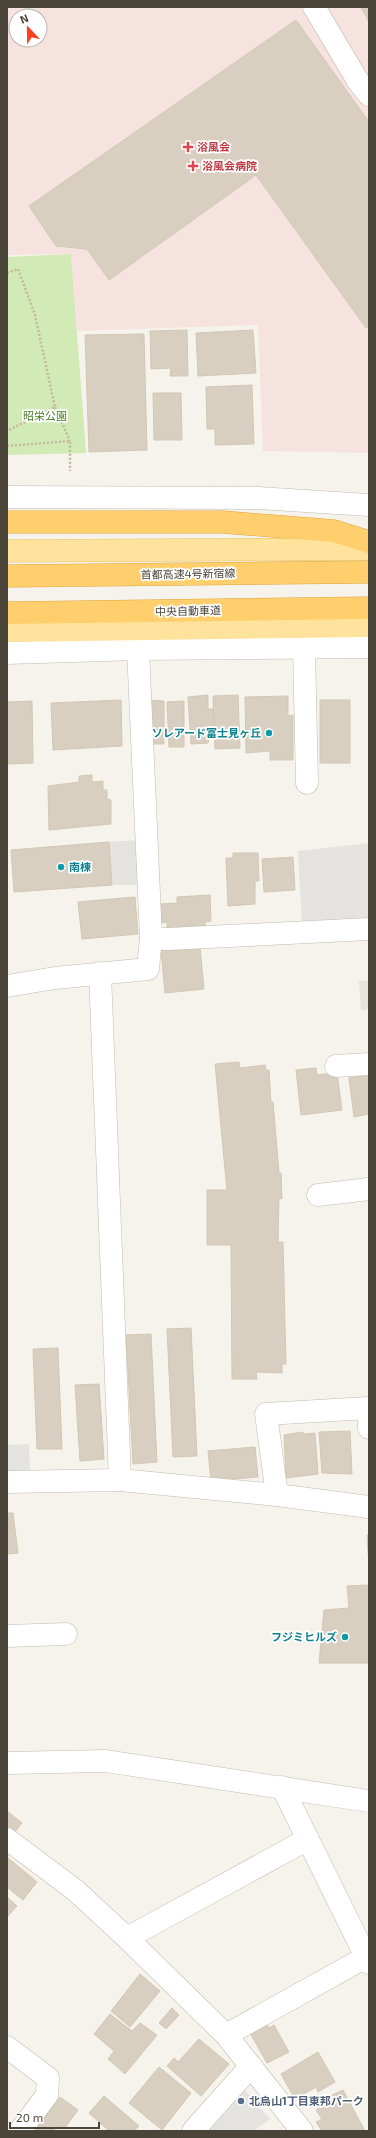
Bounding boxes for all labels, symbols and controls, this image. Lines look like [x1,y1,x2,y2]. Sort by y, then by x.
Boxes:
north arrow [8,8,48,48]
text: N [18,11,30,26]
place label: 浴風会 [197,140,230,153]
marker: 浴風会 [182,141,194,153]
place label: 浴風会病院 [202,159,257,172]
marker: 浴風会病院 [187,160,199,172]
park label: 昭栄公園 [23,409,67,422]
street label: 首都高速4号新宿線 [141,566,235,581]
street label: 中央自動車道 [155,603,221,618]
place label: ソレアード富士見ヶ丘 [152,726,261,739]
marker: ソレアード富士見ヶ丘 [264,728,274,738]
place label: 南棟 [69,860,91,873]
marker: 南棟 [56,862,66,872]
place label: フジミヒルズ [271,1630,337,1643]
marker: フジミヒルズ [340,1632,350,1642]
place label: 北烏山1丁目東邦パーク [249,2094,364,2107]
marker: 北烏山1丁目東邦パーク [236,2096,246,2106]
scale bar [10,2104,99,2130]
text: 20 m [16,2110,43,2124]

